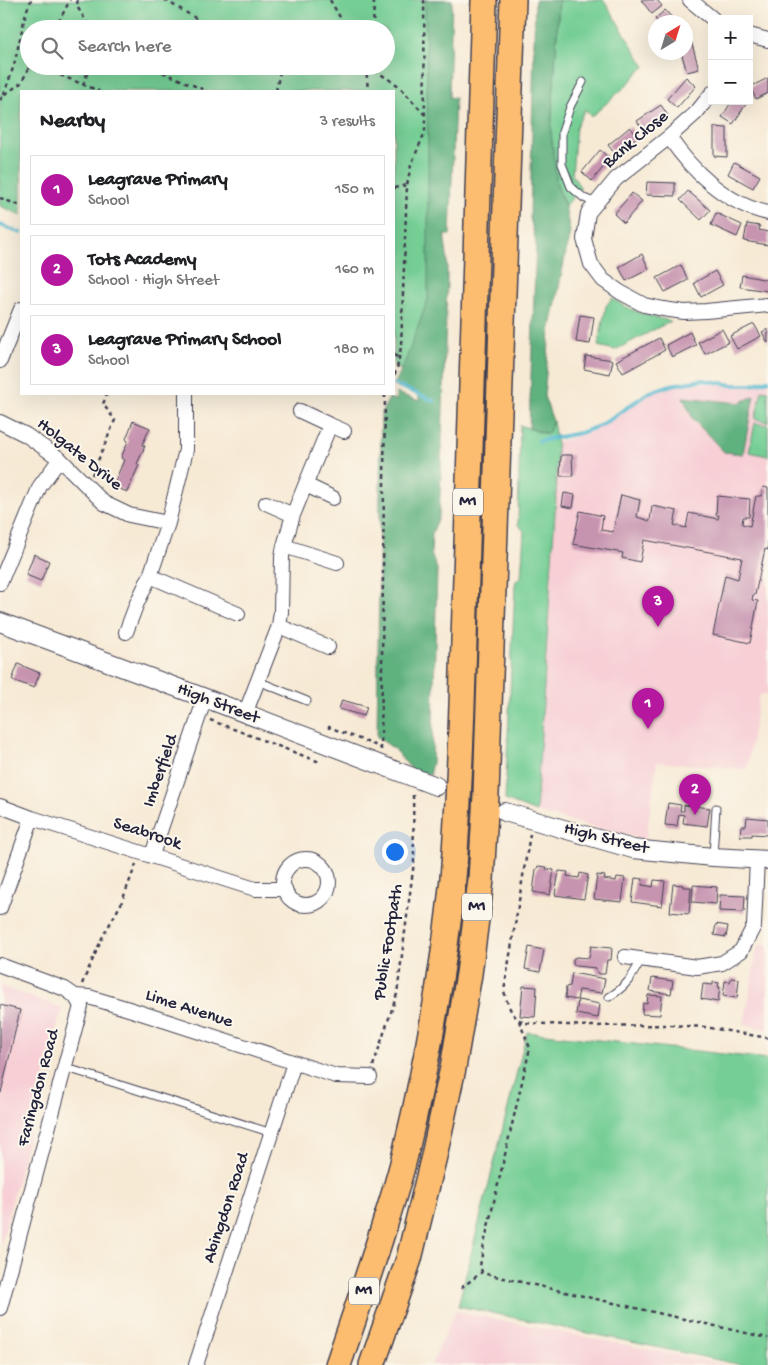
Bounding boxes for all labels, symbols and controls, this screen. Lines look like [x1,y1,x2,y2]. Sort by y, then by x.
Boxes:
north arrow [648,15,693,60]
map controls [708,15,753,105]
button: + [708,15,753,60]
search box [20,20,395,75]
icon: search [38,34,66,62]
text: Search here [78,36,172,59]
button: − [708,60,753,105]
street label: Bank Close [598,106,674,174]
text: Nearby [40,110,105,135]
text: 3 results [320,113,375,132]
text: Leagrave Primary [88,169,228,192]
text: 1 [54,181,60,200]
text: 150 m [335,181,374,200]
text: School [88,192,130,211]
text: Tots Academy [88,249,196,272]
text: 2 [53,261,61,280]
text: 160 m [335,261,374,280]
text: School · High Street [88,272,219,291]
text: Leagrave Primary School [88,329,281,352]
text: 3 [53,341,61,360]
text: 180 m [335,341,374,360]
text: School [88,352,130,371]
street label: Holgate Drive [32,414,127,496]
road number: M1 [453,488,483,516]
pin: 3 [642,586,674,627]
street label: High Street [174,679,264,730]
pin: 1 [632,688,664,729]
street label: Imberfield [139,731,184,810]
pin: 2 [679,774,711,815]
street label: Seabrook [110,813,186,855]
street label: High Street [562,818,652,860]
your location [382,839,408,865]
street label: Public Footpath [369,882,409,1003]
road number: M1 [462,894,492,920]
street label: Lime Avenue [142,985,236,1033]
street label: Faringdon Road [13,1026,65,1150]
street label: Abingdon Road [199,1149,255,1266]
road number: M1 [349,1278,379,1304]

